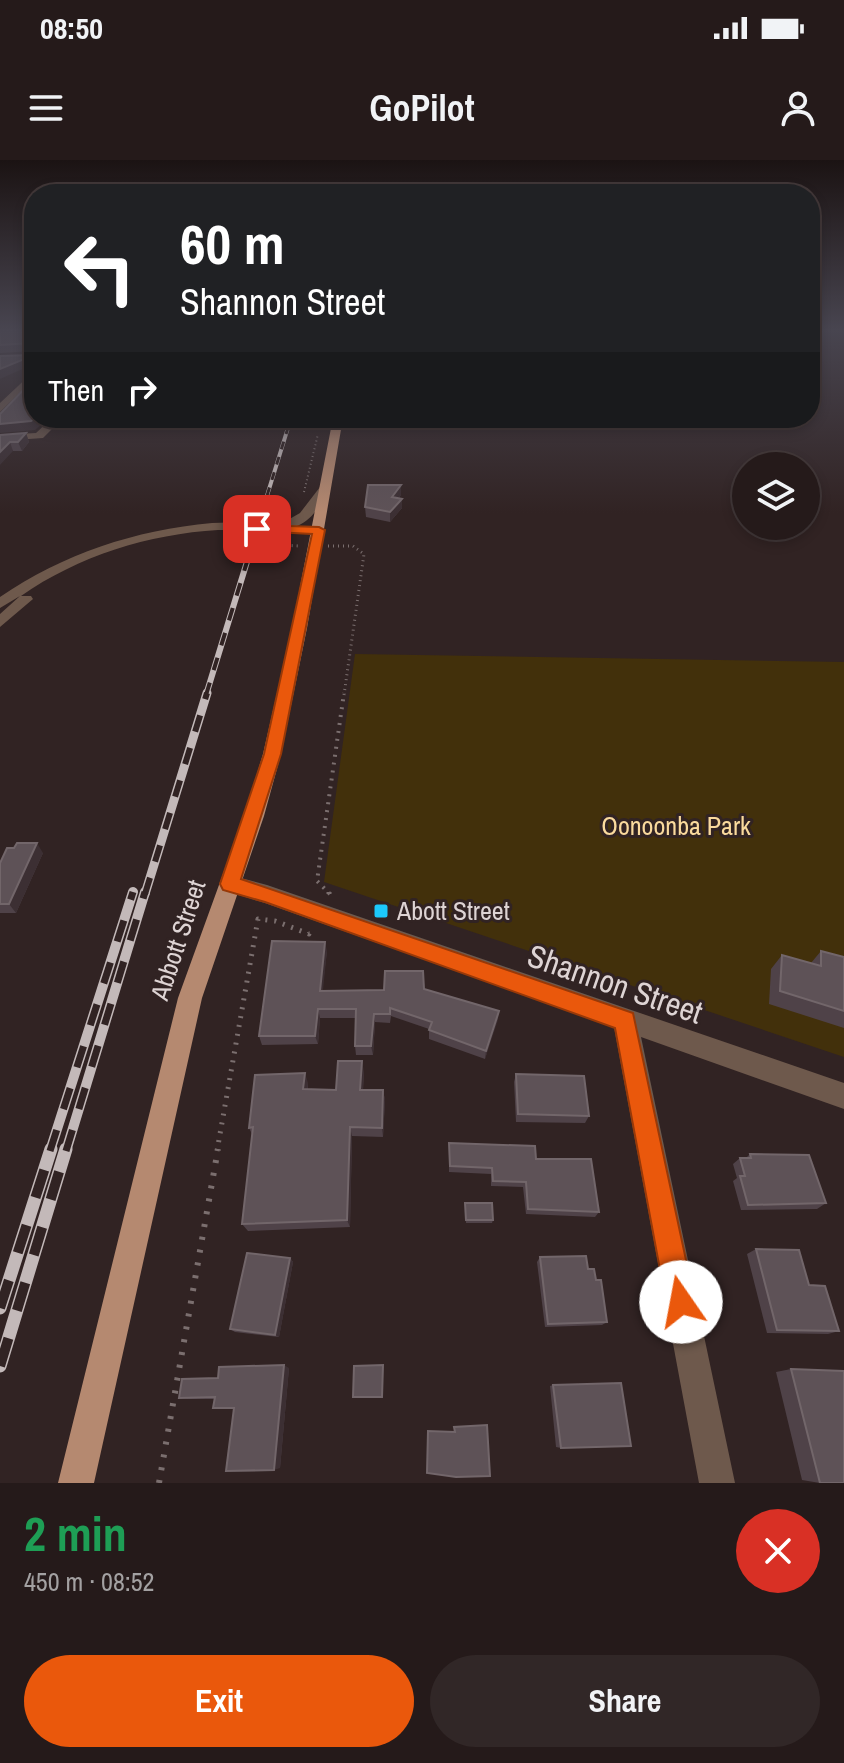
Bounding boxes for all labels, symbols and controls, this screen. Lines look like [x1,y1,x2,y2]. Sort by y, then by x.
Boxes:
text: 08:50 [40,8,103,48]
text: GoPilot [370,84,474,132]
icon: menu [24,86,68,130]
icon: person [776,86,820,130]
text: 60 m [180,206,285,281]
icon: left [48,216,152,320]
text: Shannon Street [180,278,385,326]
icon: right [120,368,164,412]
text: Then [48,370,104,410]
map controls [732,452,820,540]
button: layers [732,452,820,540]
pin [223,495,291,563]
icon: arrive [235,507,279,551]
park label: Oonoonba Park [601,808,751,843]
street label: Abbott Street [141,875,213,1005]
place label: Abott Street [396,893,510,928]
marker: Abott Street [372,902,390,920]
street label: Shannon Street [522,934,708,1034]
position arrow [639,1260,723,1344]
text: 2 min [24,1501,127,1566]
button: close [736,1509,820,1593]
text: 450 m · 08:52 [24,1564,154,1599]
button: Exit [24,1655,414,1747]
button: Share [430,1655,820,1747]

